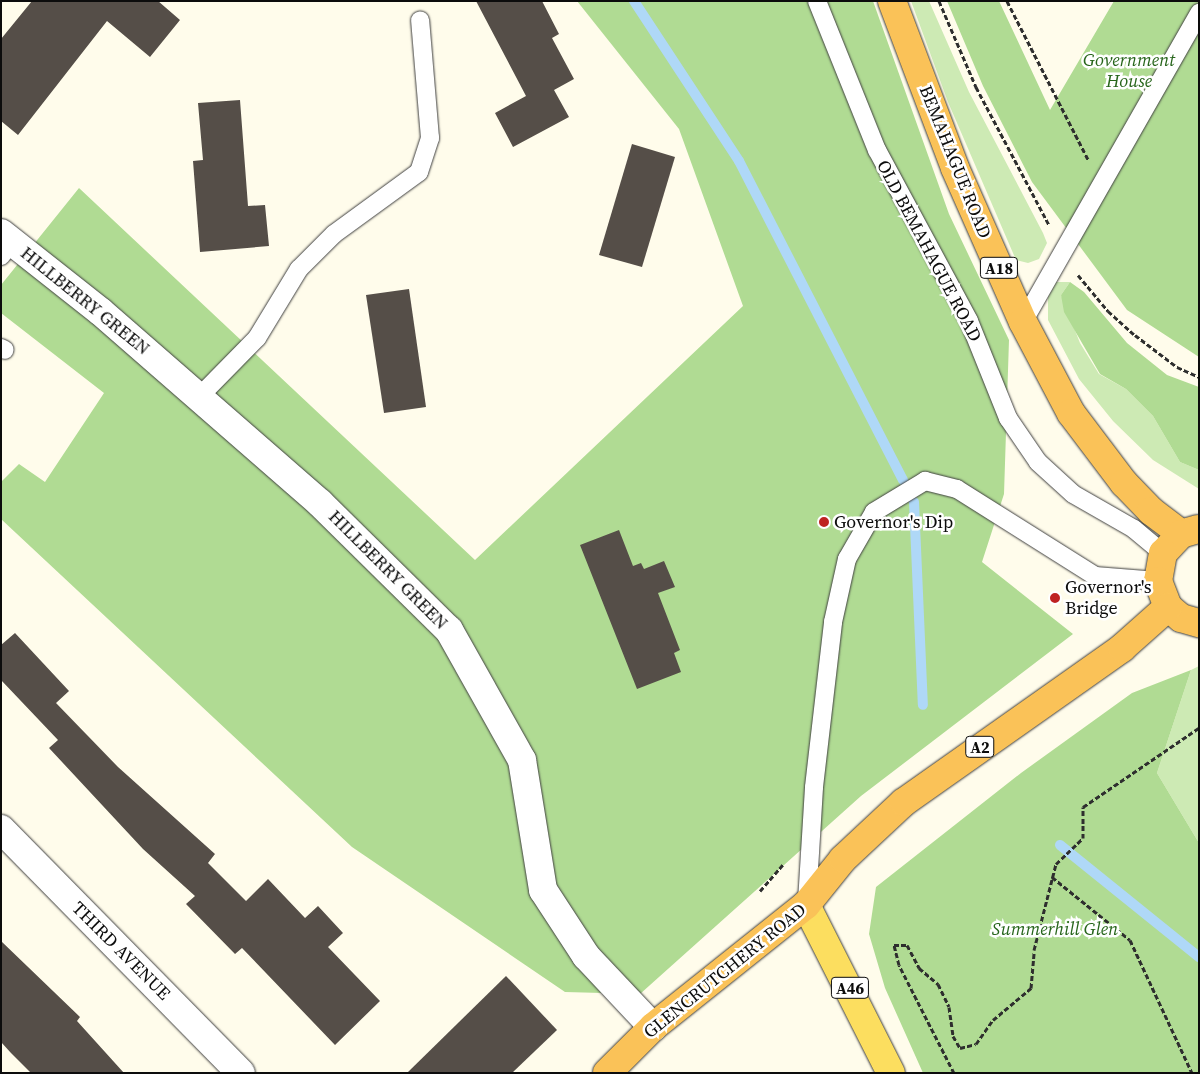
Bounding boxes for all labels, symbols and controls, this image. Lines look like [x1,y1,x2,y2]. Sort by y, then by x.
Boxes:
park label: Government House [1083,50,1175,92]
street label: BEMAHAGUE ROAD [914,82,996,242]
street label: OLD BEMAHAGUE ROAD [872,157,986,345]
street label: HILLBERRY GREEN [16,242,154,360]
road number: A18 [979,254,1019,282]
street label: HILLBERRY GREEN [324,506,452,634]
place label: Governor's Dip [834,511,953,533]
marker: Governor's Dip [818,516,830,528]
place label: Governor's Bridge [1065,577,1152,620]
marker: Governor's Bridge [1049,592,1061,604]
road number: A2 [965,734,995,760]
street label: THIRD AVENUE [67,897,175,1005]
street label: GLENCRUTCHERY ROAD [639,899,811,1043]
park label: Summerhill Glen [992,918,1118,940]
road number: A46 [830,974,870,1001]

